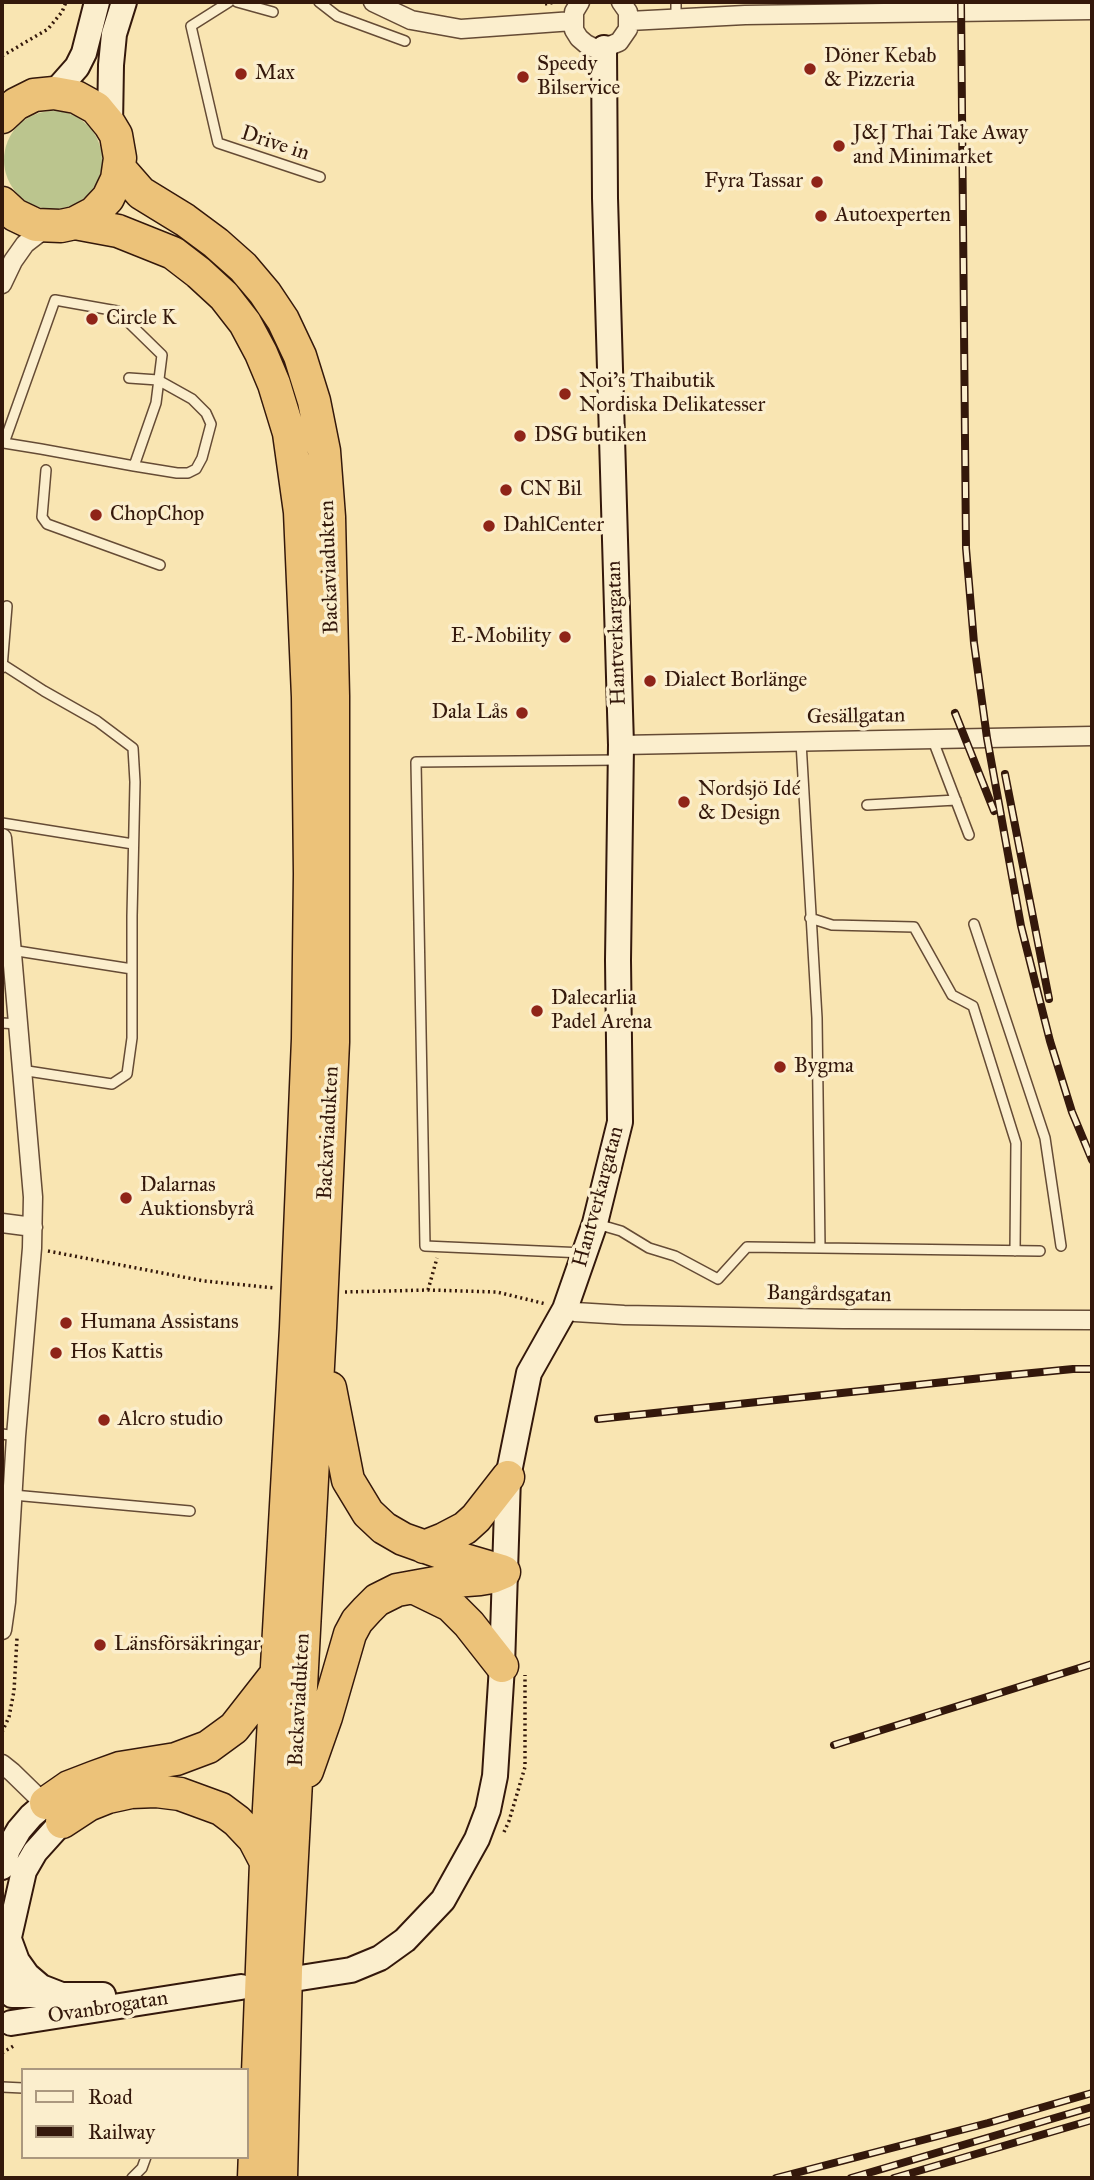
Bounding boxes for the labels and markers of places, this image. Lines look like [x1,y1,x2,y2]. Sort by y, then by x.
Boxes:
place label: Döner Kebab & Pizzeria [824,44,936,94]
place label: Speedy Bilservice [537,52,620,102]
place label: Max [255,61,295,87]
marker: Döner Kebab & Pizzeria [802,61,818,77]
marker: Max [233,66,249,82]
marker: Speedy Bilservice [515,69,531,85]
place label: J&J Thai Take Away and Minimarket [853,121,1028,171]
marker: J&J Thai Take Away and Minimarket [831,138,847,154]
place label: Fyra Tassar [704,169,803,195]
marker: Fyra Tassar [809,174,825,190]
place label: Autoexperten [835,203,951,229]
marker: Autoexperten [813,208,829,224]
place label: Circle K [106,306,177,332]
marker: Circle K [84,311,100,327]
place label: Noi's Thaibutik Nordiska Delikatesser [579,369,765,419]
marker: Noi's Thaibutik Nordiska Delikatesser [557,386,573,402]
place label: DSG butiken [534,423,647,449]
marker: DSG butiken [512,428,528,444]
place label: CN Bil [520,477,582,503]
marker: CN Bil [498,482,514,498]
place label: ChopChop [110,502,204,528]
marker: ChopChop [88,507,104,523]
place label: DahlCenter [503,513,604,539]
marker: DahlCenter [481,518,497,534]
place label: E-Mobility [451,624,551,650]
marker: E-Mobility [557,629,573,645]
place label: Dialect Borlänge [664,668,807,694]
marker: Dialect Borlänge [642,673,658,689]
place label: Dala Lås [431,700,508,726]
marker: Dala Lås [514,705,530,721]
place label: Nordsjö Idé & Design [698,777,800,827]
marker: Nordsjö Idé & Design [676,794,692,810]
place label: Dalecarlia Padel Arena [551,986,652,1036]
marker: Dalecarlia Padel Arena [529,1003,545,1019]
place label: Bygma [794,1054,854,1080]
marker: Bygma [772,1059,788,1075]
place label: Dalarnas Auktionsbyrå [140,1173,254,1223]
marker: Dalarnas Auktionsbyrå [118,1190,134,1206]
place label: Humana Assistans [80,1310,239,1336]
marker: Humana Assistans [58,1315,74,1331]
place label: Hos Kattis [70,1340,163,1366]
marker: Hos Kattis [48,1345,64,1361]
place label: Alcro studio [118,1407,223,1433]
marker: Alcro studio [96,1412,112,1428]
place label: Länsförsäkringar [114,1632,261,1658]
marker: Länsförsäkringar [92,1637,108,1653]

